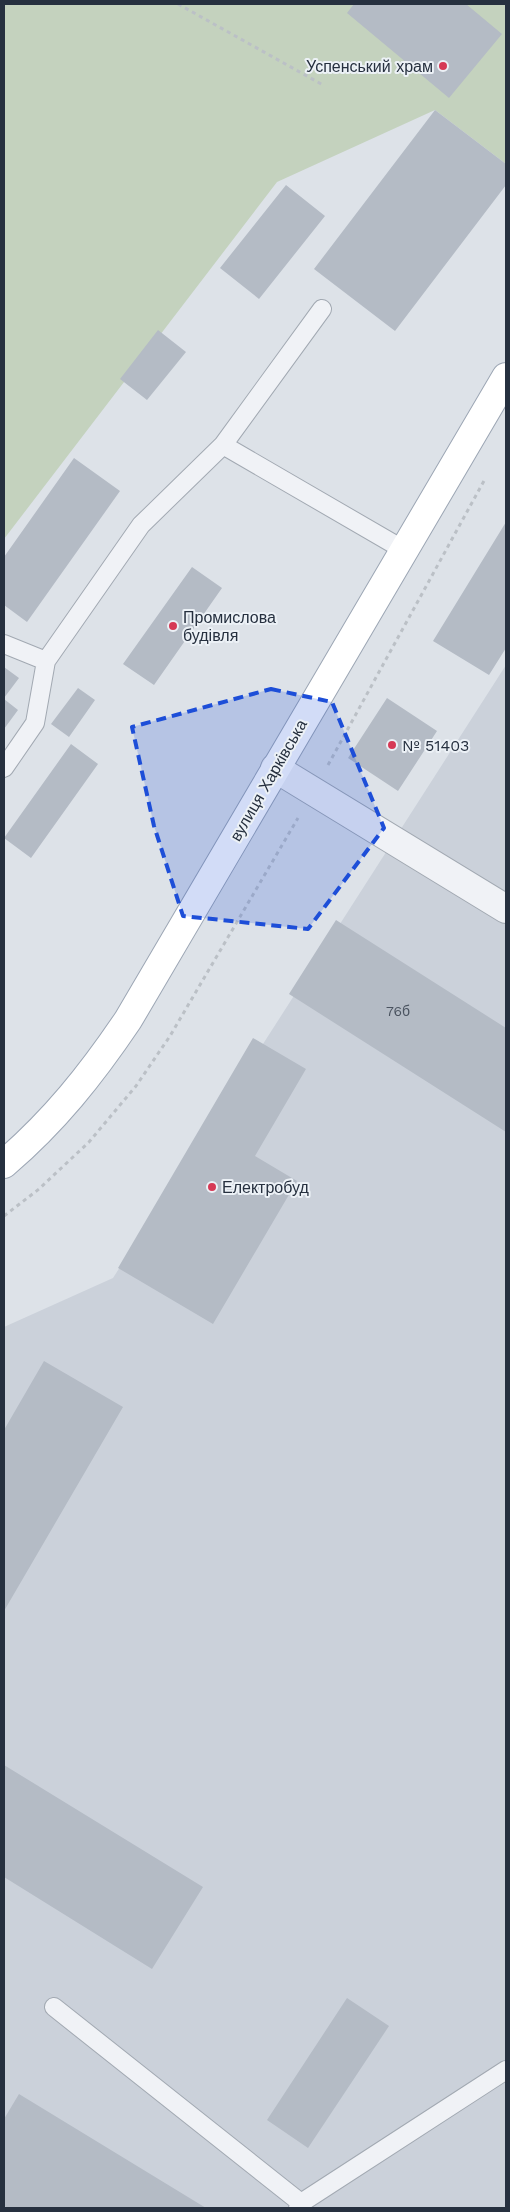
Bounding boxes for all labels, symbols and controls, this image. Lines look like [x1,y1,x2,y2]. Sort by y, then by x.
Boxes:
place label: Успенський храм [306,57,433,76]
marker: Успенський храм [437,60,449,72]
place label: Промислова будівля [183,608,276,645]
marker: Промислова будівля [167,620,179,632]
street label: вулиця Харківська [226,716,311,844]
place label: № 51403 [402,736,469,755]
marker: № 51403 [386,739,398,751]
house number: 76б [386,1003,410,1019]
place label: Електробуд [222,1178,309,1197]
marker: Електробуд [206,1181,218,1193]

